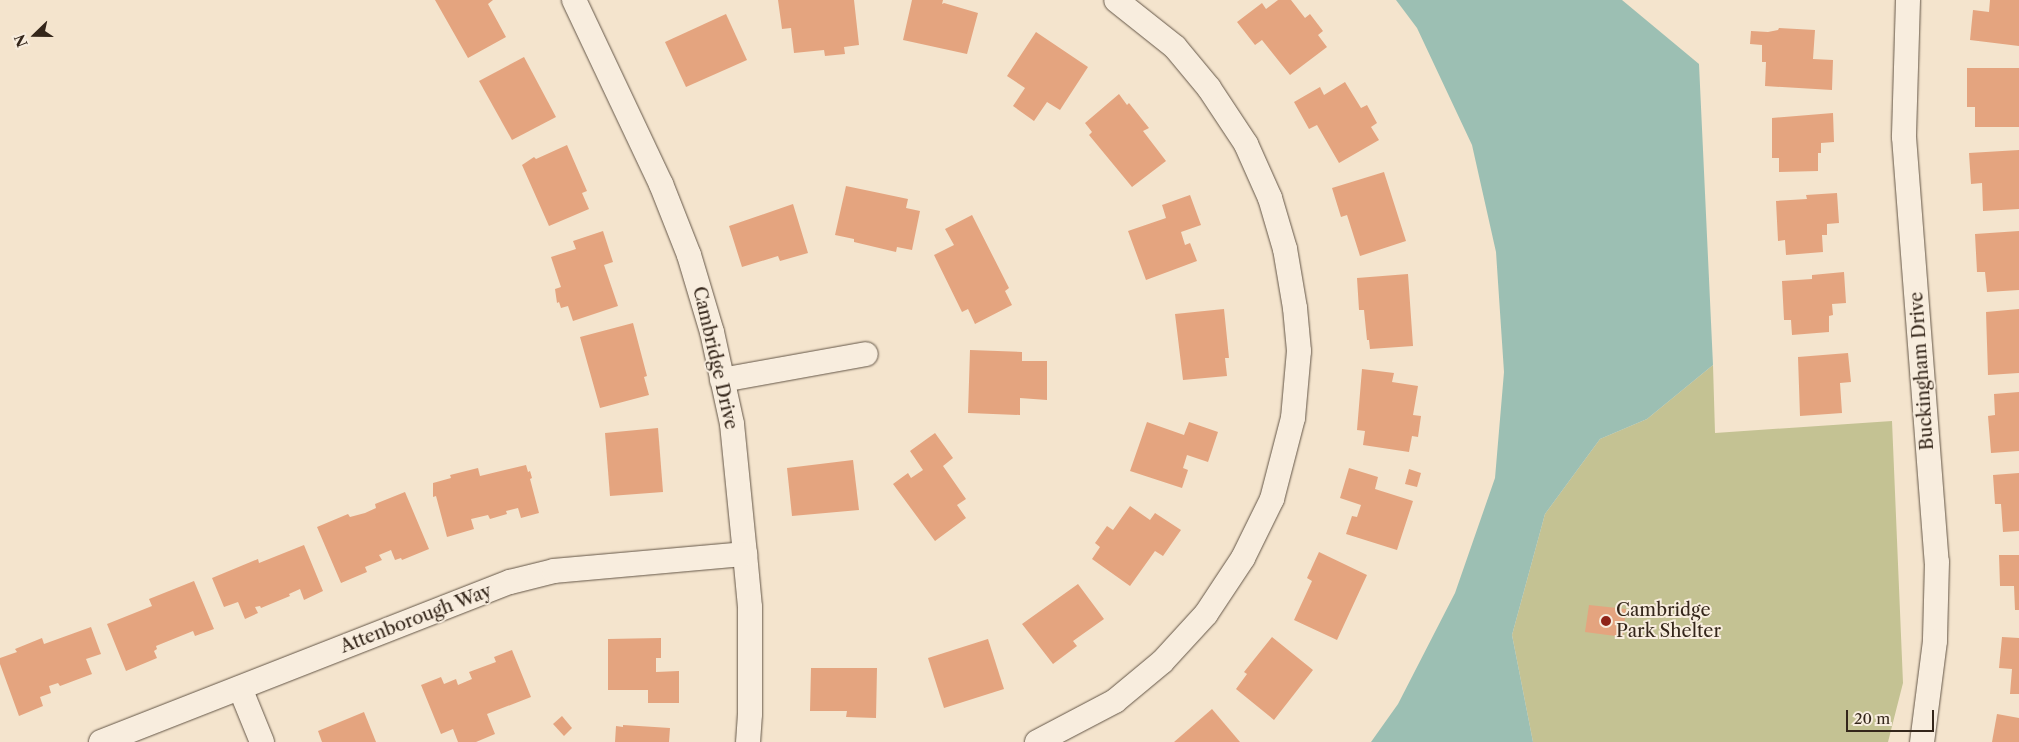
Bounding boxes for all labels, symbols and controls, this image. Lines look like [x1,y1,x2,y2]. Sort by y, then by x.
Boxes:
north arrow [10,10,60,60]
text: N [10,32,32,50]
street label: Cambridge Drive [688,284,742,432]
street label: Buckingham Drive [1906,291,1938,451]
street label: Attenborough Way [337,580,495,658]
place label: Cambridge Park Shelter [1616,600,1721,642]
marker: Cambridge Park Shelter [1600,615,1612,627]
scale bar [1849,700,1936,732]
text: 20 m [1854,709,1890,728]

